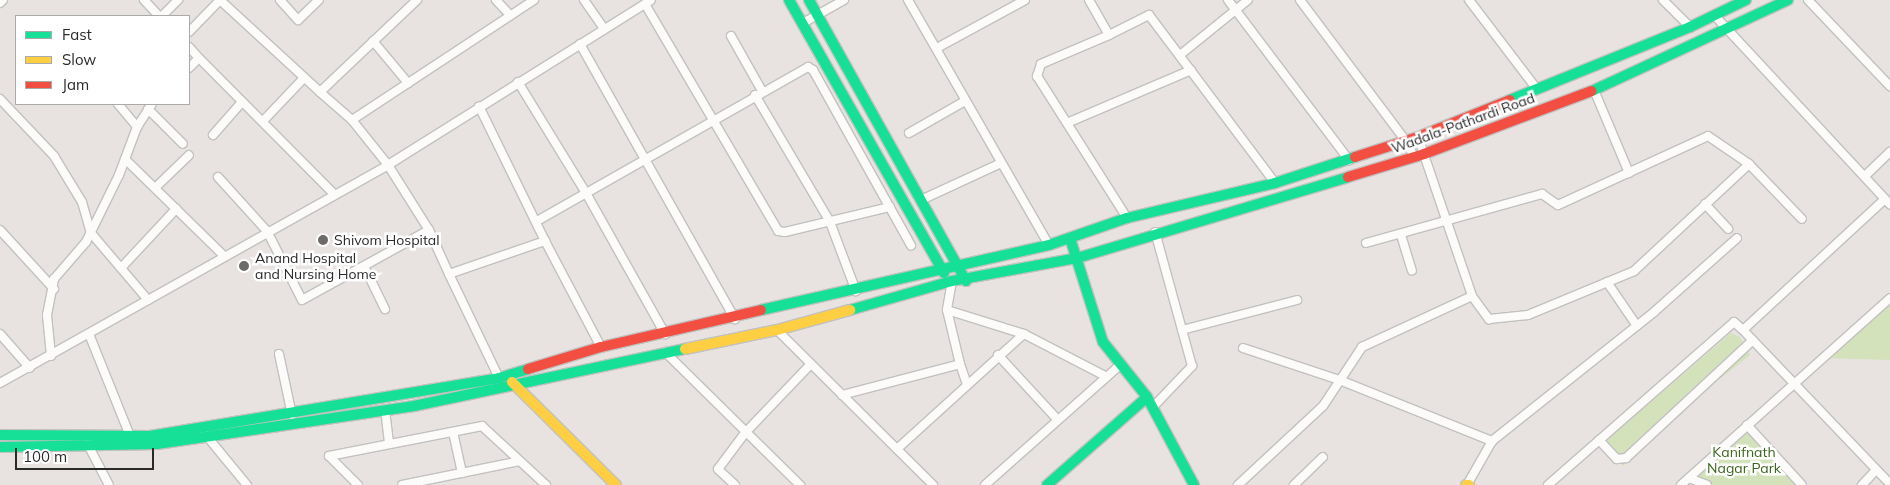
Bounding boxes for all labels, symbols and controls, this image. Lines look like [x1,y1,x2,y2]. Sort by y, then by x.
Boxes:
legend [15,15,190,105]
text: Fast [62,25,92,44]
text: Slow [62,50,96,69]
text: Jam [62,75,89,94]
street label: Wadala-Pathardi Road [1389,89,1537,157]
place label: Shivom Hospital [334,232,440,248]
marker: Shivom Hospital [316,233,330,247]
place label: Anand Hospital and Nursing Home [255,250,376,282]
marker: Anand Hospital and Nursing Home [237,259,251,273]
scale bar [18,438,156,470]
park label: Kanifnath Nagar Park [1707,444,1781,477]
text: 100 m [23,447,67,466]

